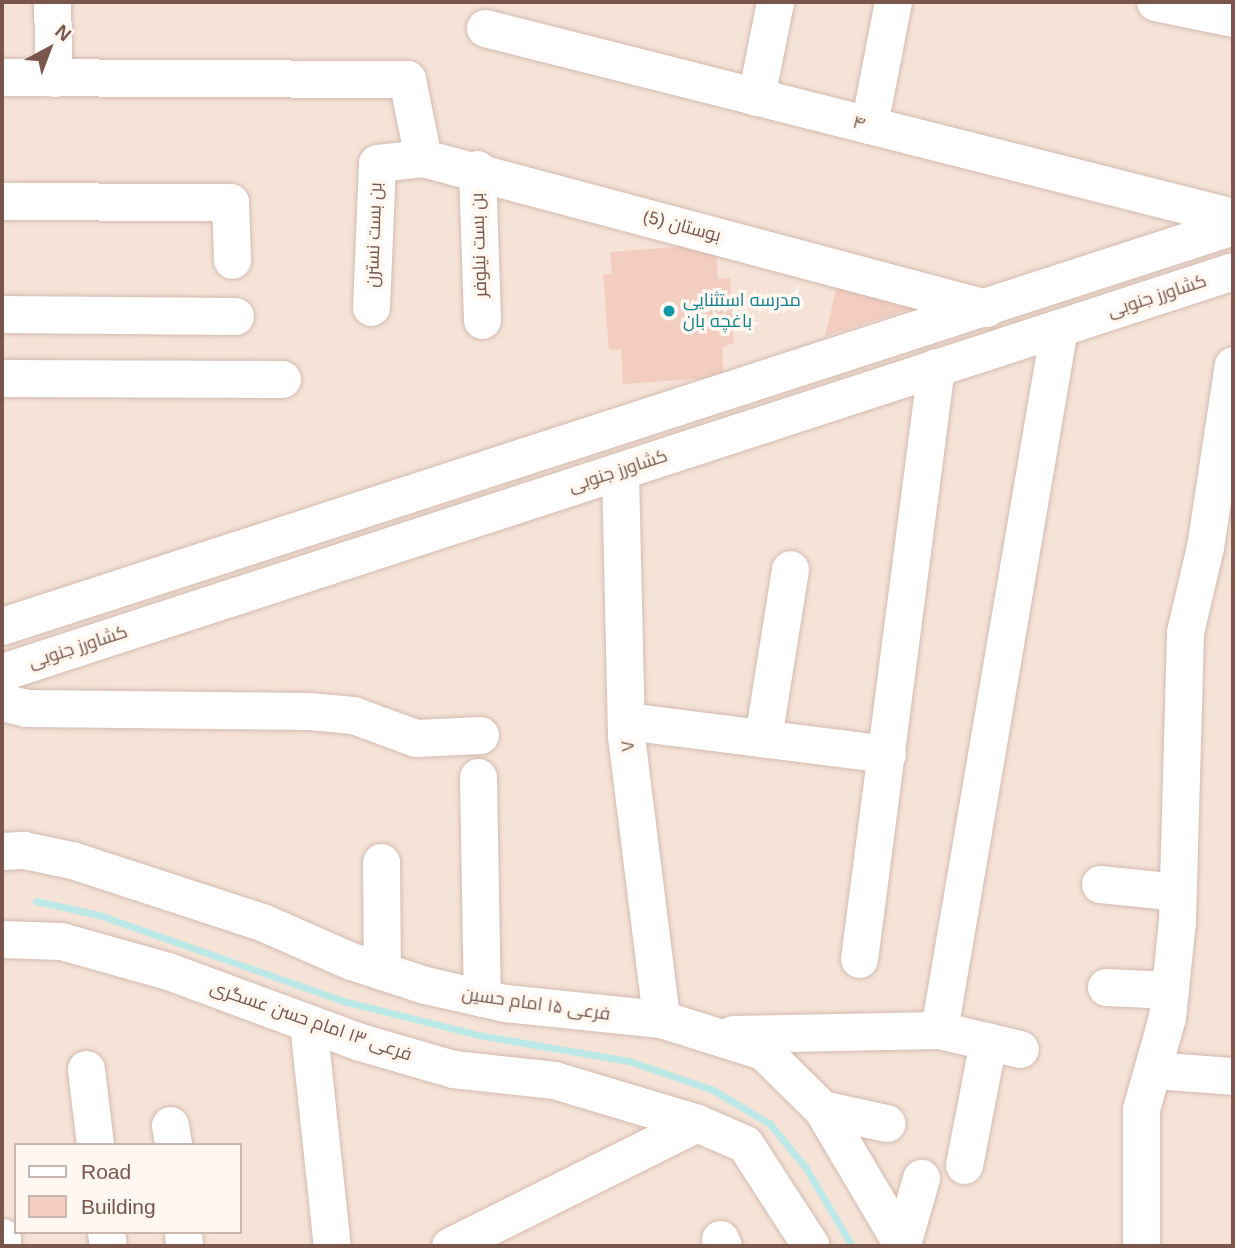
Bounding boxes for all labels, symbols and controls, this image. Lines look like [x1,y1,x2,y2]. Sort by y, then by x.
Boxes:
north arrow [14,14,84,84]
text: N [51,20,75,45]
street label: ۴ [851,111,867,135]
street label: بن بست نسترن [361,182,387,288]
street label: بن بست نیلوفر [466,192,492,298]
street label: بوستان (5) [641,205,723,247]
street label: کشاورز جنوبی [1105,270,1209,322]
place label: مدرسه استثنایی باغچه بان [683,290,801,332]
marker: مدرسه استثنایی باغچه بان [661,303,677,319]
street label: کشاورز جنوبی [566,445,670,497]
street label: کشاورز جنوبی [26,621,130,673]
street label: ۷ [617,739,639,753]
street label: فرعی ۱۳ امام حسن عسگری [207,976,415,1066]
street label: فرعی ۱۵ امام حسین [460,983,612,1025]
legend [14,1143,242,1234]
text: Road [81,1160,131,1183]
text: Building [81,1195,156,1218]

